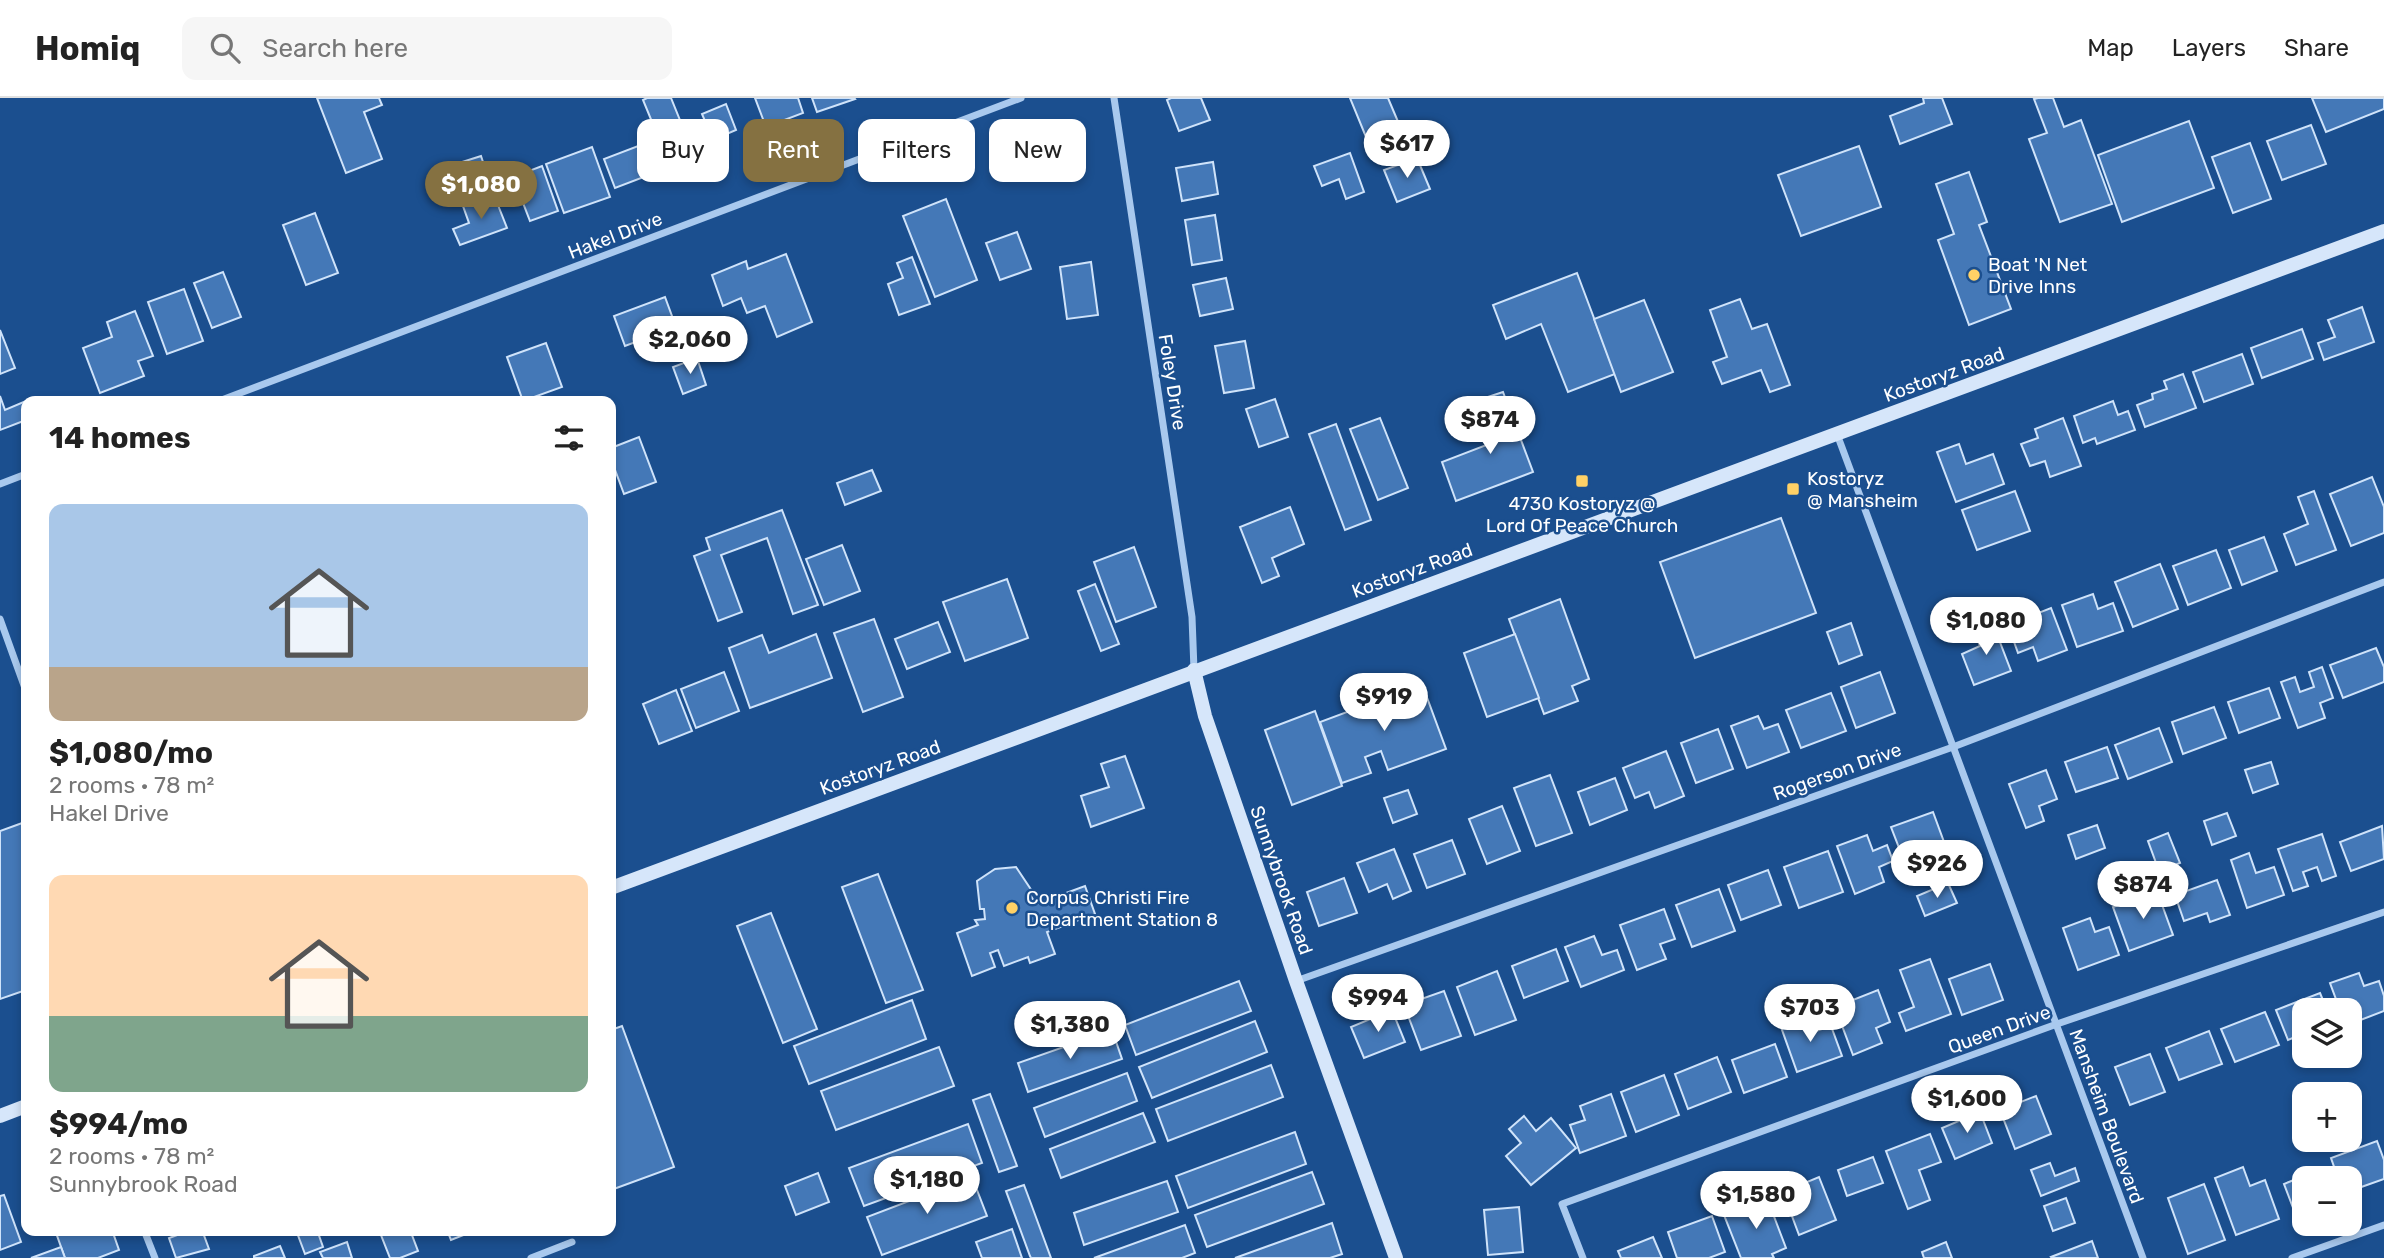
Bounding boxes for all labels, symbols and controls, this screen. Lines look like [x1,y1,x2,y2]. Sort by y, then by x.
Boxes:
search box [182,17,672,80]
text: Homiq [35,29,140,68]
icon: search [206,29,244,67]
text: Search here [262,33,408,64]
text: Map [2087,34,2134,62]
text: Layers [2172,34,2246,62]
text: Share [2284,34,2349,62]
chip: Buy [637,119,729,182]
chip: Rent [743,119,844,182]
chip: Filters [858,119,975,182]
chip: New [989,119,1086,182]
pin: $617 [1366,120,1448,180]
text: $617 [1380,129,1434,157]
pin: $1,080 [424,162,538,221]
text: $1,080 [441,170,521,198]
street label: Hakel Drive [565,207,666,264]
place label: Boat 'N Net Drive Inns [1988,253,2088,298]
marker: Boat 'N Net Drive Inns [1966,267,1982,283]
pin: $2,060 [633,316,747,376]
text: $2,060 [649,325,731,353]
street label: Foley Drive [1154,332,1191,432]
street label: Kostoryz Road [1881,342,2008,407]
pin: $874 [1449,396,1531,456]
text: $874 [1460,405,1520,433]
icon: filters [550,419,588,457]
text: 14 homes [49,420,191,456]
place label: Kostoryz @ Mansheim [1807,467,1918,512]
marker: 4730 Kostoryz @ Lord Of Peace Church [1574,473,1590,489]
marker: Kostoryz @ Mansheim [1785,481,1801,497]
place label: 4730 Kostoryz @ Lord Of Peace Church [1486,492,1678,537]
street label: Kostoryz Road [1349,538,1476,603]
icon: home [256,550,382,676]
pin: $1,080 [1929,598,2043,657]
text: $1,080 [1946,606,2026,634]
pin: $919 [1343,674,1425,733]
text: $919 [1356,682,1412,710]
text: $1,080/mo [49,735,213,771]
street label: Kostoryz Road [817,735,944,800]
street label: Rogerson Drive [1770,738,1905,805]
text: 2 rooms · 78 m² [49,771,214,799]
text: Hakel Drive [49,799,169,827]
street label: Sunnybrook Road [1245,803,1318,958]
pin: $926 [1896,840,1978,900]
text: $926 [1907,849,1967,877]
pin: $874 [2102,862,2184,921]
text: $874 [2113,870,2173,898]
place label: Corpus Christi Fire Department Station 8 [1026,886,1218,931]
marker: Corpus Christi Fire Department Station 8 [1004,900,1020,916]
icon: home [256,921,382,1047]
pin: $994 [1337,974,1419,1034]
text: $994 [1348,983,1408,1011]
pin: $703 [1769,984,1851,1044]
text: $703 [1780,993,1840,1021]
map controls [2292,998,2362,1236]
button: layers [2292,998,2362,1068]
street label: Queen Drive [1945,1000,2054,1059]
pin: $1,380 [1013,1002,1127,1061]
text: $1,380 [1030,1010,1110,1038]
street label: Mansheim Boulevard [2064,1026,2149,1207]
pin: $1,600 [1910,1076,2024,1135]
button: + [2292,1082,2362,1152]
text: $1,600 [1927,1084,2007,1112]
text: $994/mo [49,1106,188,1142]
text: 2 rooms · 78 m² [49,1142,214,1170]
pin: $1,180 [870,1156,984,1216]
text: $1,180 [890,1165,964,1193]
button: − [2292,1166,2362,1236]
text: Sunnybrook Road [49,1170,238,1198]
pin: $1,580 [1699,1172,1813,1231]
text: $1,580 [1716,1180,1796,1208]

